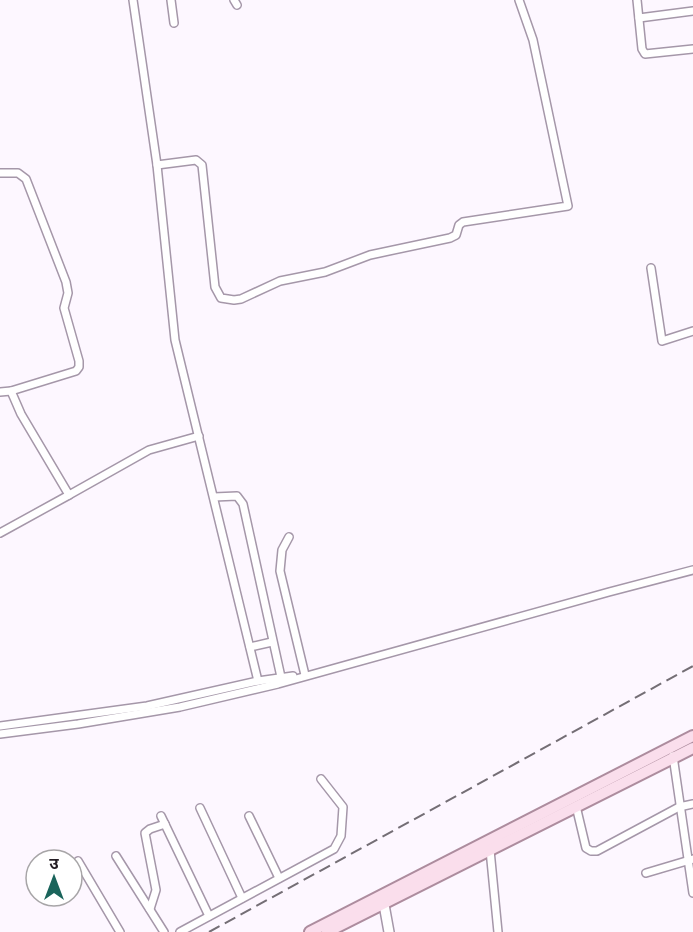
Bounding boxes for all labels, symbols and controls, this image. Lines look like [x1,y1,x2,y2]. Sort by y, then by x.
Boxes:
north arrow [24,848,84,908]
text: उ [49,853,59,873]

